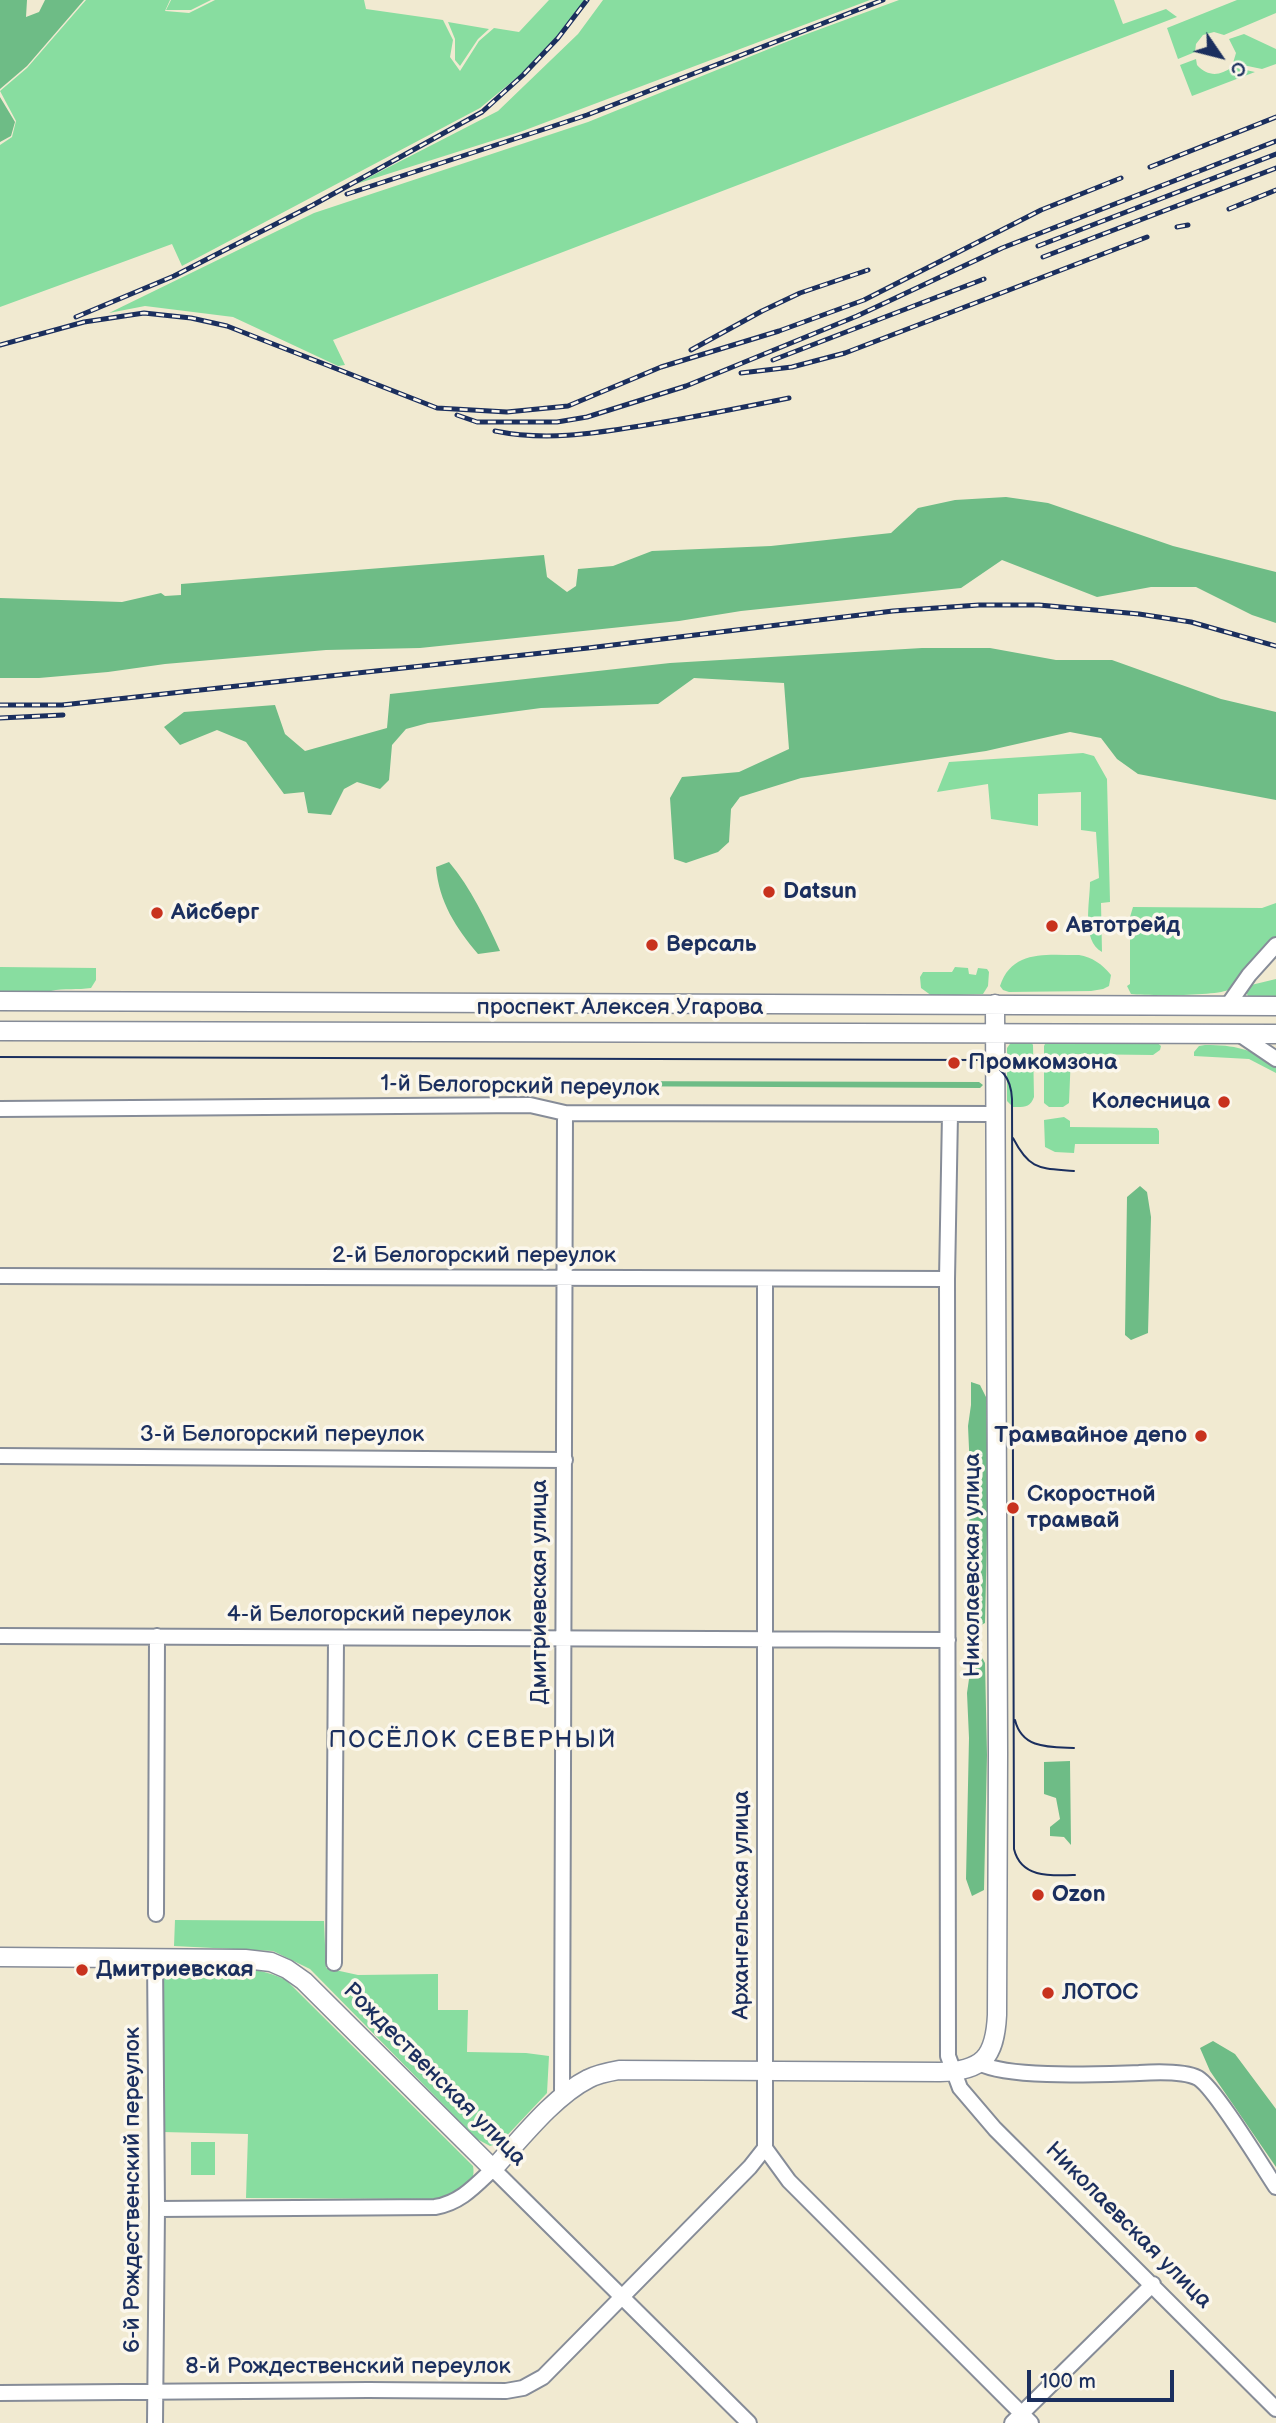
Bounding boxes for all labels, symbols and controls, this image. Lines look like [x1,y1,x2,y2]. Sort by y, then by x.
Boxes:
north arrow [1185,21,1255,91]
text: С [1224,56,1251,80]
place label: Datsun [783,878,857,906]
marker: Datsun [761,884,777,900]
place label: Айсберг [171,899,259,927]
marker: Айсберг [149,905,165,921]
place label: Автотрейд [1066,912,1180,940]
marker: Автотрейд [1044,918,1060,934]
place label: Версаль [666,931,757,959]
marker: Версаль [644,937,660,953]
street label: проспект Алексея Угарова [476,994,764,1022]
place label: Промкомзона [968,1049,1117,1077]
marker: Промкомзона [946,1055,962,1071]
street label: 1-й Белогорский переулок [380,1071,660,1103]
place label: Колесница [1091,1088,1210,1116]
marker: Колесница [1216,1094,1232,1110]
street label: 2-й Белогорский переулок [332,1242,616,1270]
street label: 3-й Белогорский переулок [140,1421,424,1449]
place label: Трамвайное депо [994,1422,1187,1450]
marker: Трамвайное депо [1193,1428,1209,1444]
street label: Николаевская улица [959,1453,987,1677]
street label: Дмитриевская улица [526,1480,554,1704]
place label: Скоростной трамвай [1027,1481,1156,1535]
marker: Скоростной трамвай [1005,1500,1021,1516]
street label: 4-й Белогорский переулок [227,1601,511,1629]
district label: ПОСЁЛОК СЕВЕРНЫЙ [330,1727,616,1755]
street label: Архангельская улица [728,1790,756,2020]
place label: Ozon [1052,1881,1106,1909]
marker: Ozon [1030,1887,1046,1903]
place label: Дмитриевская [96,1956,254,1984]
marker: Дмитриевская [74,1962,90,1978]
street label: Рождественская улица [337,1978,531,2172]
place label: ЛОТОС [1062,1979,1138,2007]
marker: ЛОТОС [1040,1985,1056,2001]
street label: 6-й Рождественский переулок [119,2027,147,2353]
street label: Николаевская улица [1039,2137,1217,2315]
street label: 8-й Рождественский переулок [185,2353,511,2381]
scale bar [1031,2356,1178,2400]
text: 100 m [1040,2369,1096,2394]

